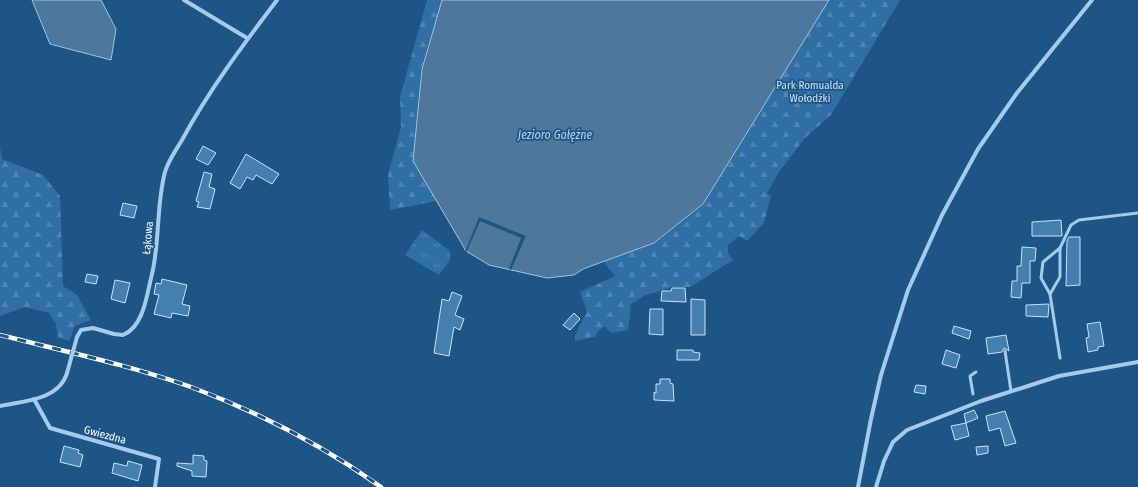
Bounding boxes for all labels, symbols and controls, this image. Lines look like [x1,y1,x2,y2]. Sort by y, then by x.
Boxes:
park label: Park Romualda Wołodźki [776,79,844,105]
water label: Jezioro Gałęźne [517,128,592,142]
street label: Łąkowa [140,221,156,255]
street label: Gwiezdna [83,423,127,447]

